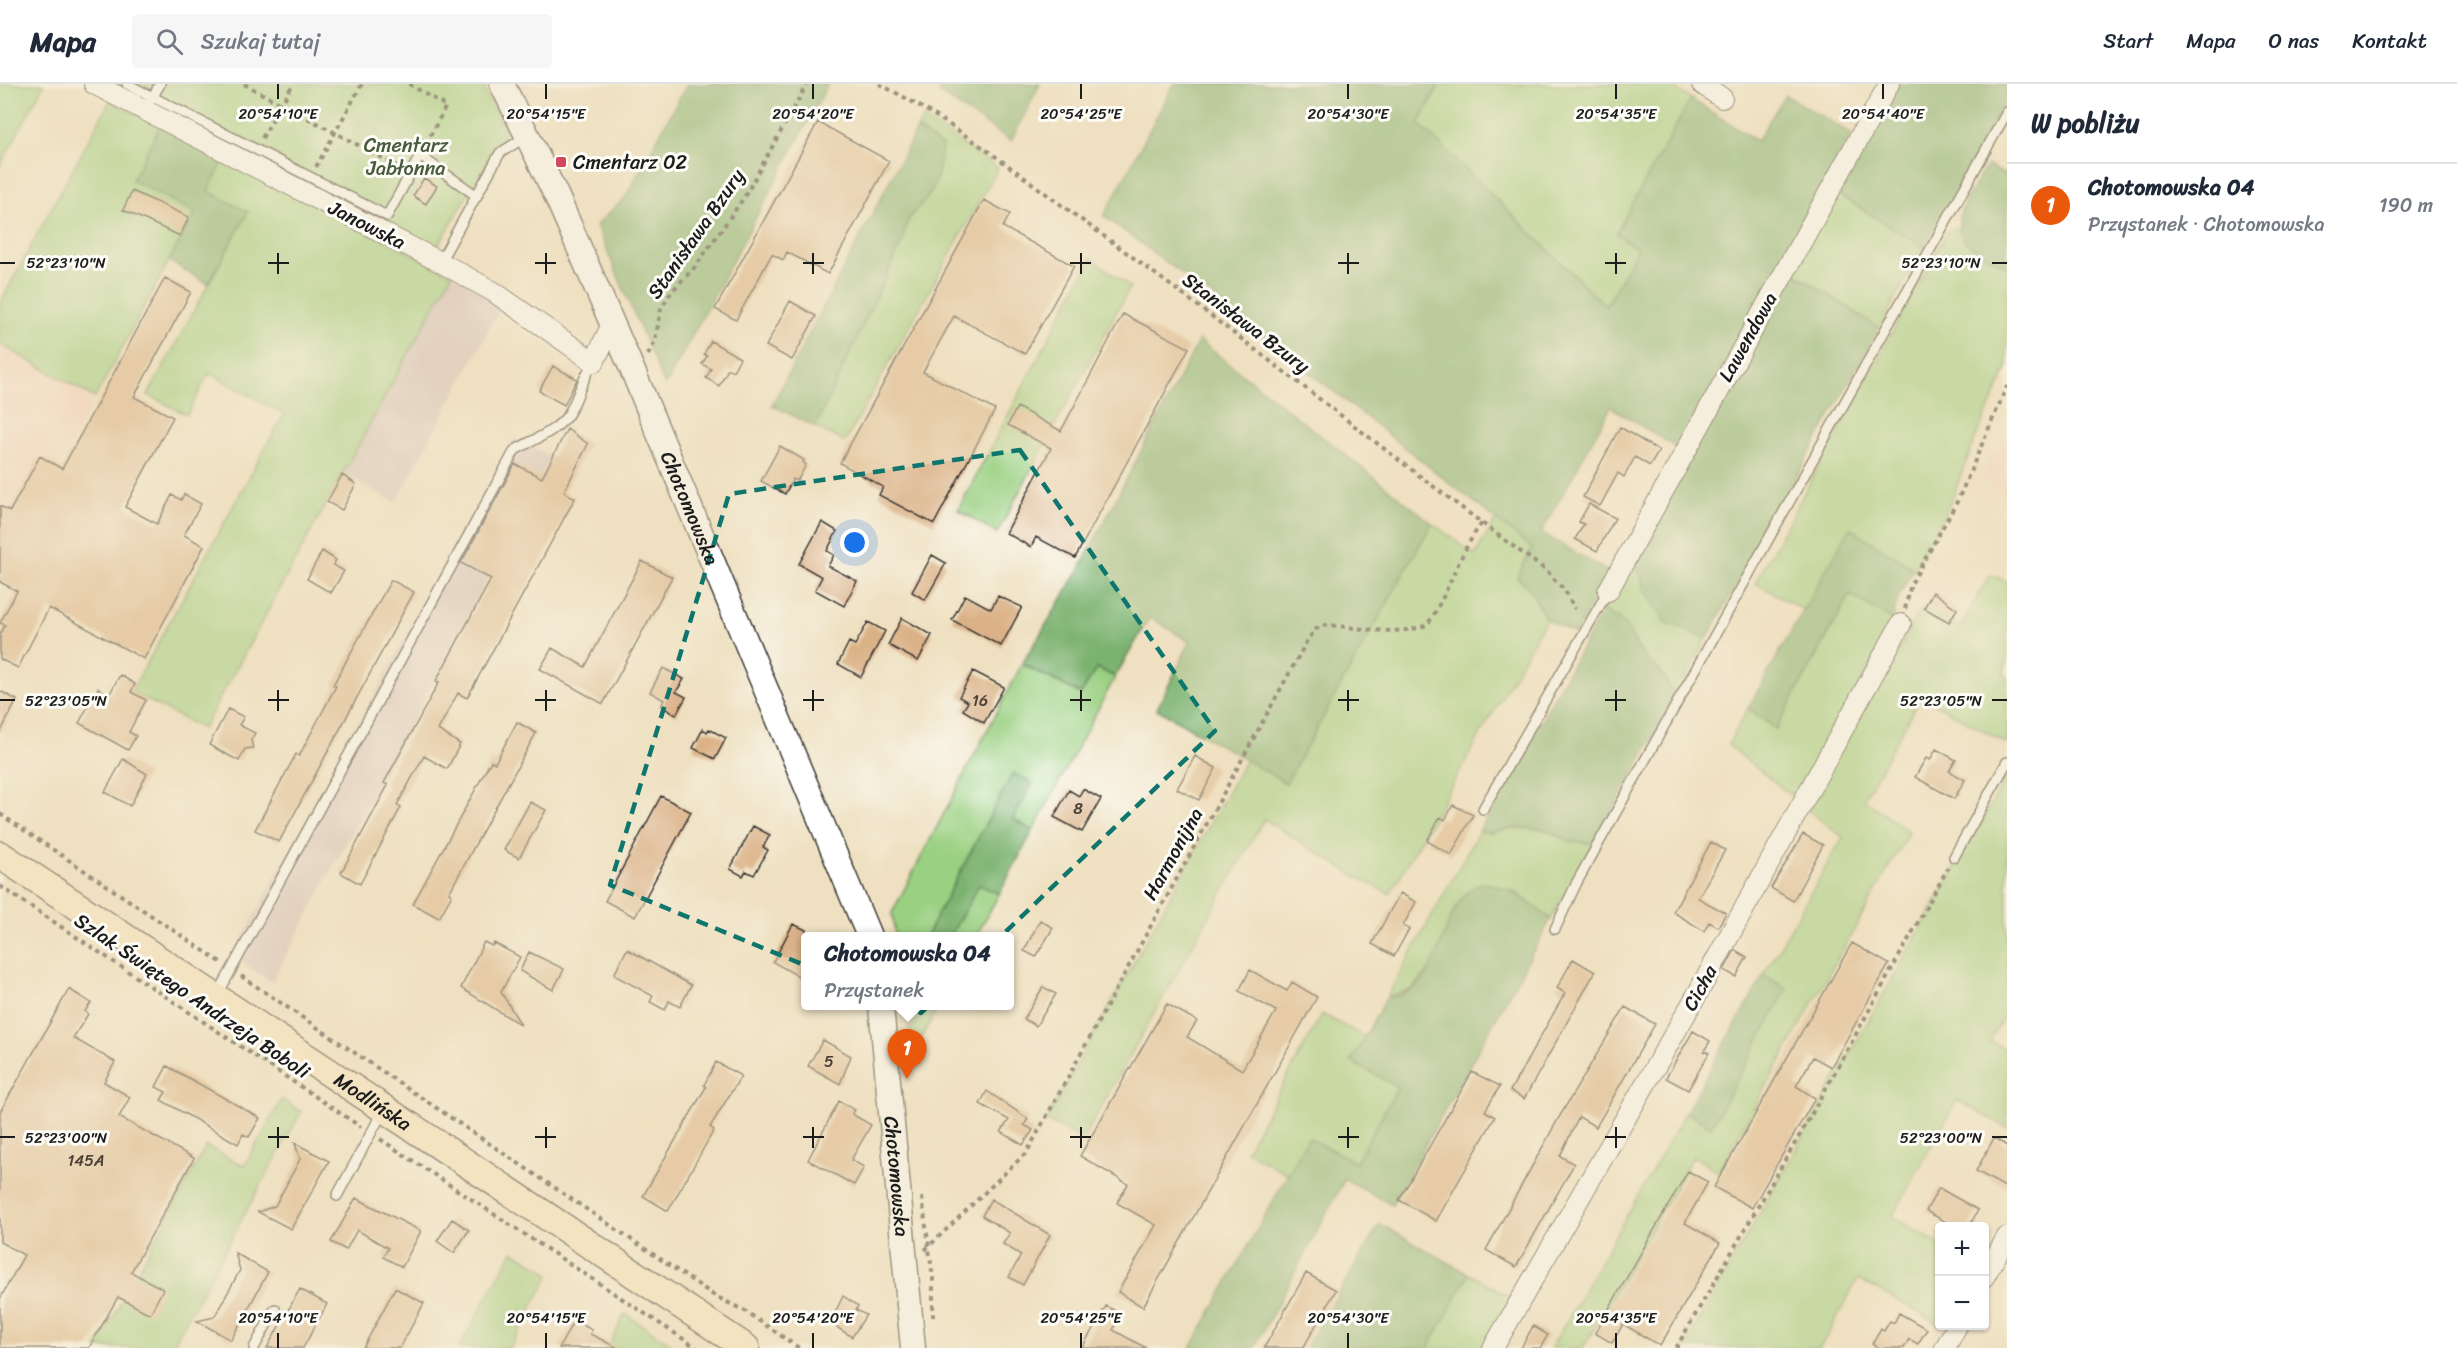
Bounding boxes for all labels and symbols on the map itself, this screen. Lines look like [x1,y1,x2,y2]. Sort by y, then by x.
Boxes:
text: 20°54'10"E [238,101,319,127]
text: 20°54'15"E [507,101,587,127]
text: 20°54'20"E [772,101,855,127]
text: 20°54'25"E [1040,101,1123,127]
text: 20°54'30"E [1308,101,1390,127]
text: 20°54'35"E [1576,101,1658,127]
text: 20°54'40"E [1842,101,1926,127]
park label: Cmentarz Jabłonna [364,128,449,186]
place label: Cmentarz 02 [573,145,688,180]
marker: Cmentarz 02 [554,155,568,169]
street label: Stanisława Bzury [638,161,755,307]
street label: Janowska [321,190,412,259]
text: 52°23'10"N [26,250,106,276]
text: 52°23'10"N [1901,250,1981,276]
street label: Stanisława Bzury [1174,263,1318,383]
street label: Lawendowa [1709,285,1787,389]
street label: Chotomowska [651,445,730,571]
your location [840,528,869,557]
house number: 16 [972,686,988,715]
text: 52°23'05"N [25,688,108,714]
text: 52°23'05"N [1900,688,1983,714]
house number: 8 [1073,794,1083,823]
street label: Harmonijna [1133,801,1213,907]
street label: Szlak Świętego Andrzeja Boboli [67,904,318,1089]
street label: Cicha [1673,957,1728,1018]
pin: 1 [888,1030,926,1079]
house number: 5 [824,1047,834,1076]
street label: Modlińska [327,1063,419,1140]
street label: Chotomowska [874,1114,920,1238]
text: 52°23'00"N [25,1125,108,1151]
text: 52°23'00"N [1900,1125,1983,1151]
house number: 145A [67,1146,105,1175]
text: 20°54'10"E [238,1305,319,1331]
text: 20°54'15"E [507,1305,587,1331]
text: 20°54'20"E [772,1305,855,1331]
text: 20°54'25"E [1040,1305,1123,1331]
text: 20°54'30"E [1308,1305,1390,1331]
text: 20°54'35"E [1576,1305,1658,1331]

